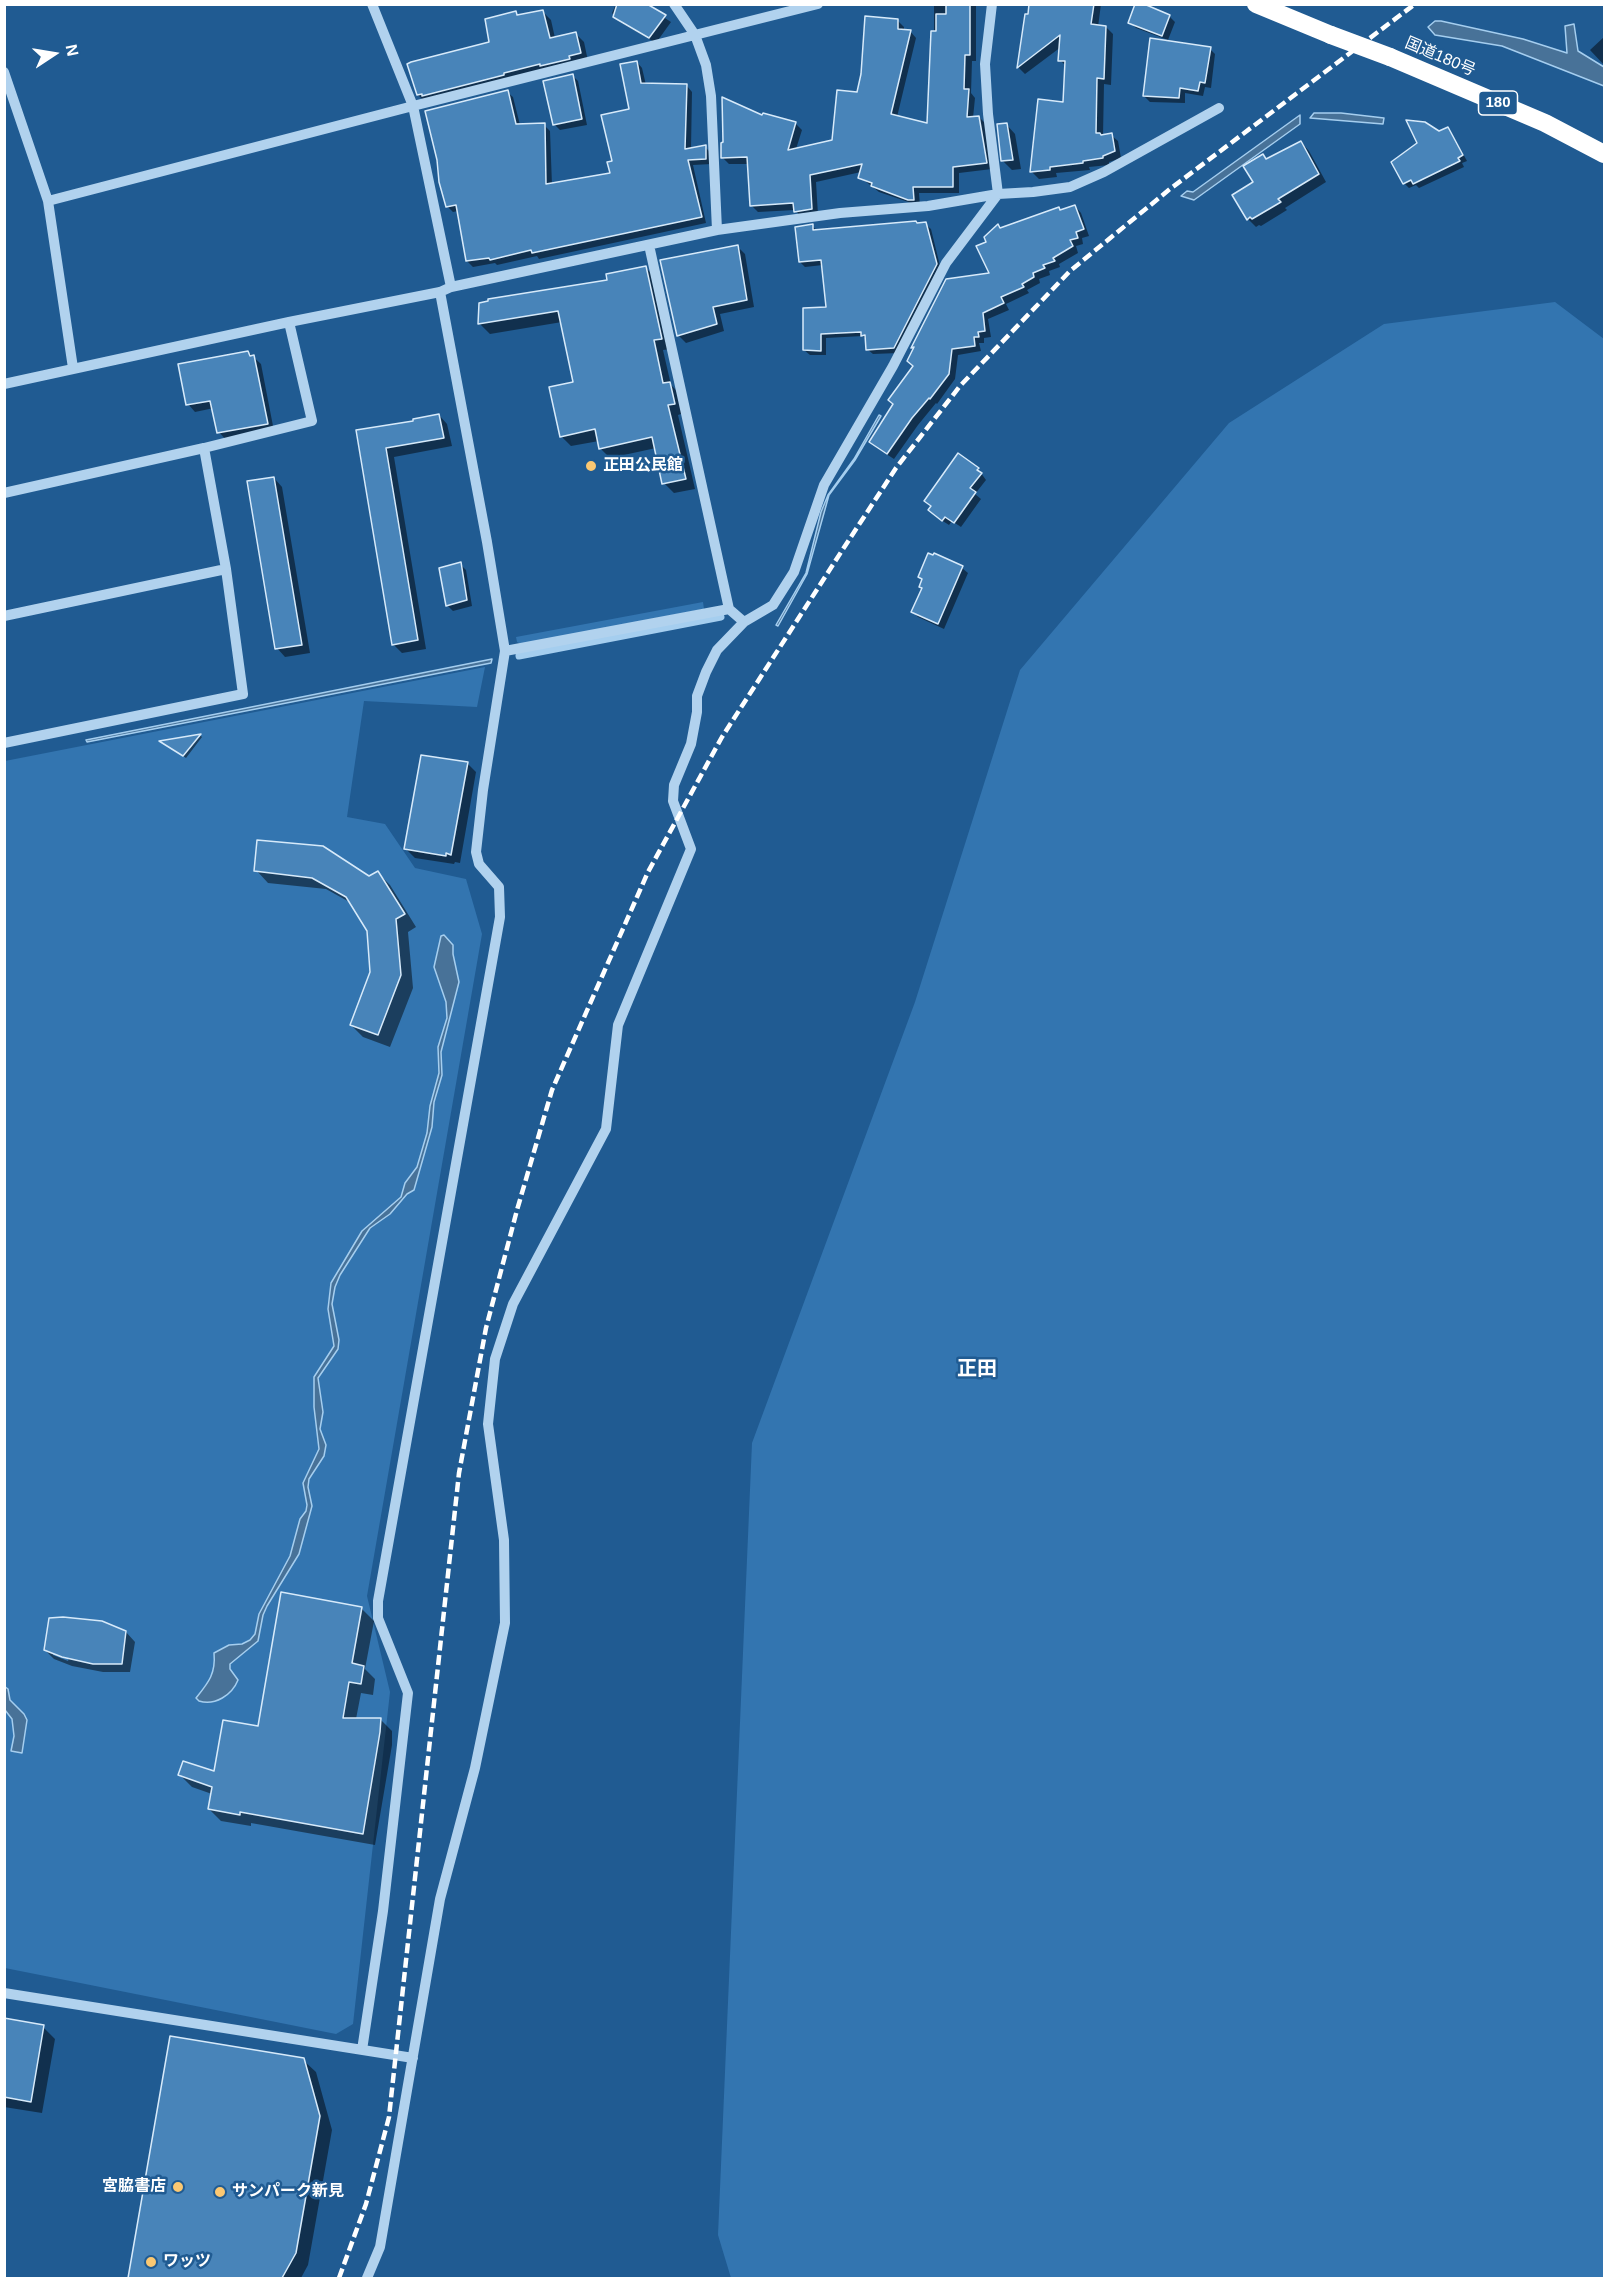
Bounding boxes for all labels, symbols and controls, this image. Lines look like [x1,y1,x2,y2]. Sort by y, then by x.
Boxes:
north arrow [24,24,84,84]
street label: 国道180号 [1402,34,1478,80]
text: N [63,43,82,58]
road number: 180 [1478,91,1518,115]
place label: 正田公民館 [603,456,683,476]
marker: 正田公民館 [584,459,598,473]
district label: 正田 [957,1357,997,1381]
place label: 宮脇書店 [102,2177,166,2197]
marker: 宮脇書店 [171,2180,185,2194]
place label: サンパーク新見 [232,2182,344,2202]
marker: サンパーク新見 [213,2185,227,2199]
place label: ワッツ [163,2252,211,2272]
marker: ワッツ [144,2255,158,2269]

